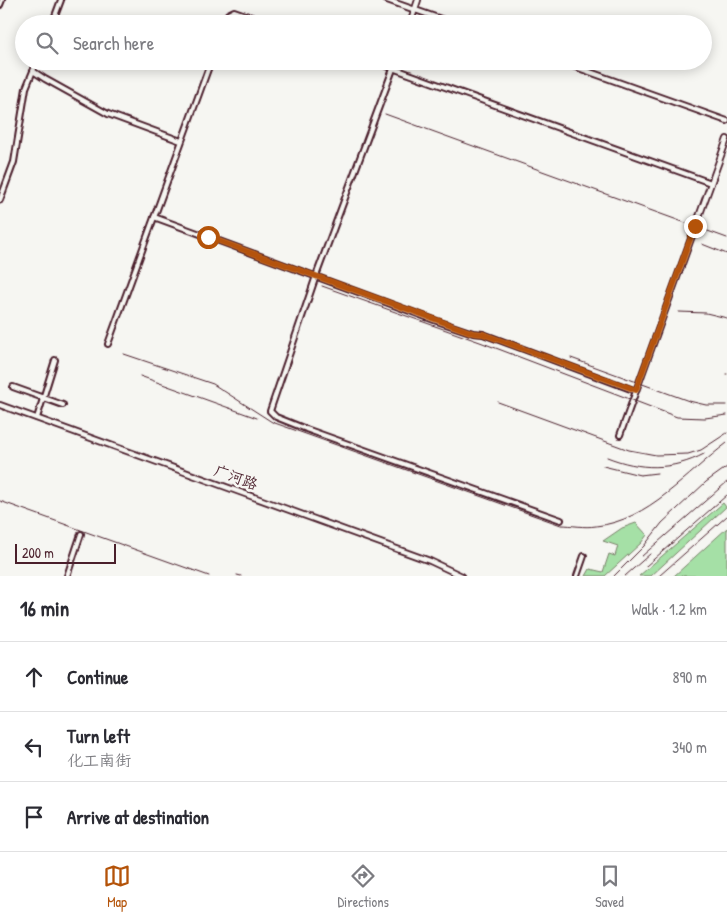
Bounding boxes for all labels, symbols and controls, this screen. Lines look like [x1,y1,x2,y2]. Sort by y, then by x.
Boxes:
search box [15,15,712,70]
icon: search [33,29,61,57]
text: Search here [73,30,154,56]
route end [684,215,707,238]
route start [197,226,220,249]
street label: 广河路 [211,459,261,495]
scale bar [15,541,116,564]
text: 200 m [22,543,54,562]
text: 16 min [20,594,69,623]
text: Walk · 1.2 km [631,598,707,620]
icon: ahead [20,663,48,691]
text: Continue [67,664,128,690]
text: 890 m [672,666,707,688]
text: Turn left [67,723,130,749]
icon: left [20,733,48,761]
text: 340 m [672,736,707,758]
text: 化工南街 [67,749,131,771]
icon: arrive [20,803,48,831]
text: Arrive at destination [67,804,209,830]
tab: Map [103,862,131,911]
tab: Directions [337,862,389,911]
tab: Saved [595,862,624,911]

